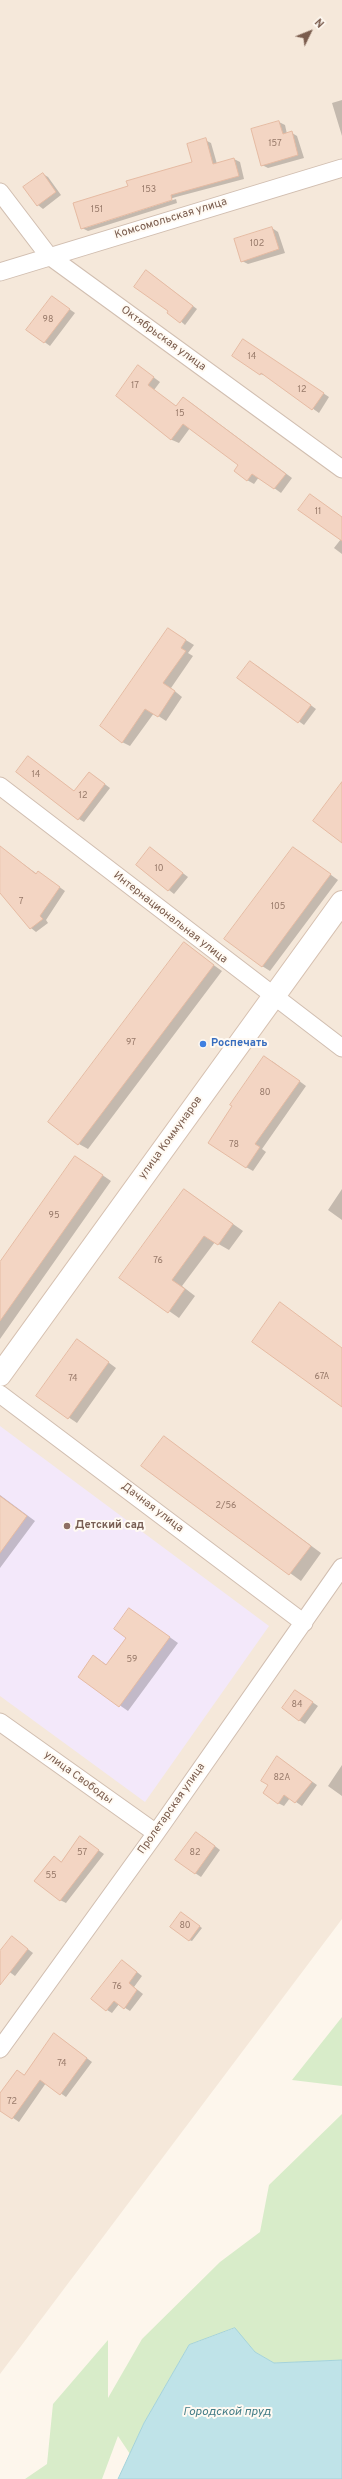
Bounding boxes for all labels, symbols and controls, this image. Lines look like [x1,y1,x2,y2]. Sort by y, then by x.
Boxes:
north arrow [290,12,330,52]
text: N [311,16,327,31]
house number: 157 [268,139,282,149]
house number: 153 [142,185,156,195]
street label: Комсомольская улица [113,196,229,242]
house number: 151 [91,205,103,215]
house number: 102 [250,239,264,249]
street label: Октябрьская улица [118,304,208,374]
house number: 98 [43,315,53,325]
house number: 14 [248,352,256,362]
house number: 17 [131,381,139,391]
house number: 12 [298,385,306,395]
house number: 15 [176,409,184,419]
house number: 11 [315,507,321,517]
house number: 14 [32,770,40,780]
house number: 12 [79,791,87,801]
house number: 10 [154,864,164,874]
street label: Интернациональная улица [110,869,230,967]
house number: 7 [19,897,23,907]
house number: 105 [271,902,285,912]
place label: Роспечать [211,1037,267,1051]
house number: 97 [126,1038,136,1048]
marker: Роспечать [198,1039,208,1049]
house number: 80 [259,1088,271,1098]
street label: улица Коммунаров [136,1094,206,1182]
house number: 78 [229,1140,239,1150]
house number: 95 [49,1211,59,1221]
house number: 76 [153,1256,163,1266]
house number: 67А [315,1372,329,1382]
house number: 74 [68,1374,78,1384]
street label: Дачная улица [118,1480,186,1536]
house number: 2/56 [216,1501,236,1511]
place label: Детский сад [75,1519,144,1533]
marker: Детский сад [62,1521,72,1531]
house number: 59 [127,1655,137,1665]
house number: 84 [291,1700,303,1710]
street label: улица Свободы [41,1749,115,1807]
street label: Пролетарская улица [136,1761,208,1857]
house number: 82А [274,1773,290,1783]
house number: 57 [77,1848,87,1858]
house number: 82 [190,1848,200,1858]
house number: 55 [45,1871,57,1881]
house number: 80 [179,1921,191,1931]
house number: 76 [112,1982,122,1992]
house number: 74 [57,2059,67,2069]
house number: 72 [7,2097,17,2107]
water label: Городской пруд [183,2406,271,2420]

